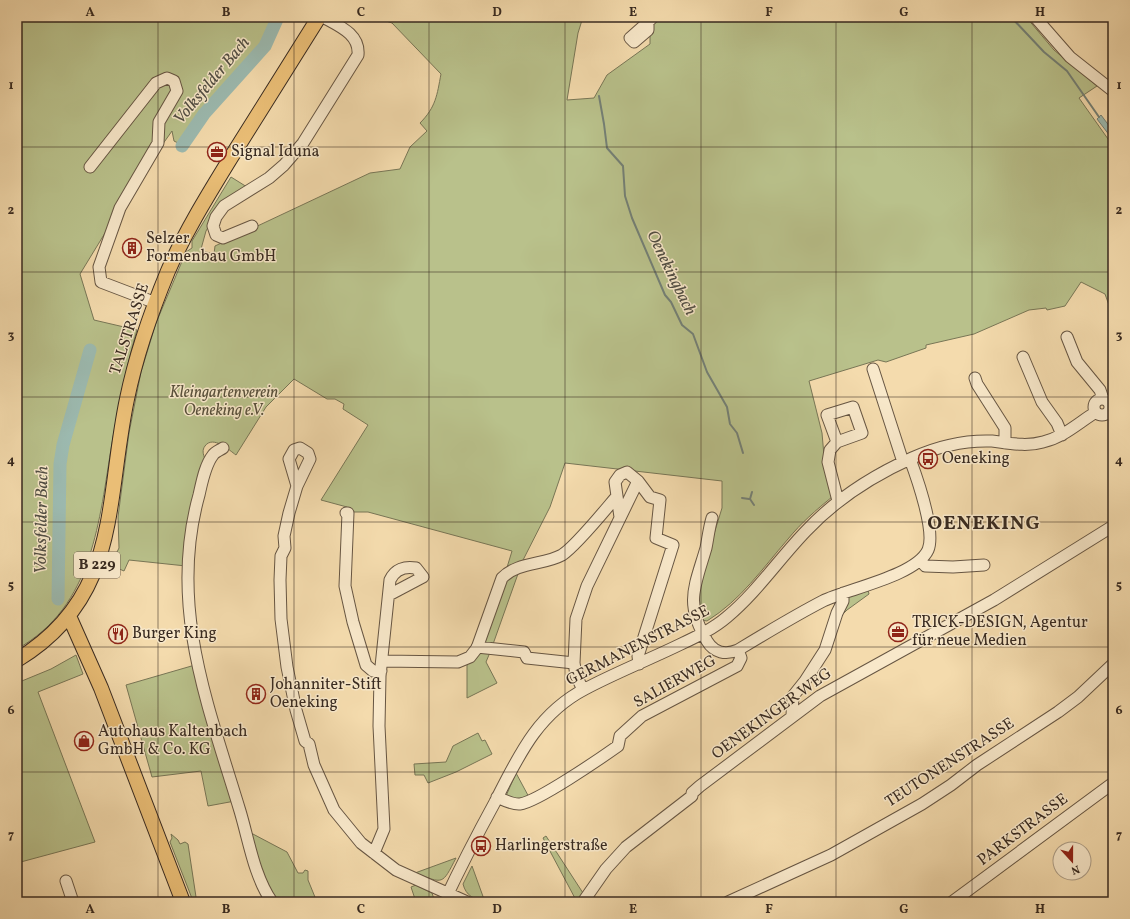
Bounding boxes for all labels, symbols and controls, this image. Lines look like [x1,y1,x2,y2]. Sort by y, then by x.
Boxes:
text: A [85,4,95,22]
text: B [222,4,231,22]
text: C [357,4,365,22]
text: D [492,4,502,22]
text: E [629,4,637,22]
text: F [765,4,773,22]
text: G [899,4,909,22]
text: H [1035,4,1045,22]
water label: Volksfelder Bach [168,32,256,130]
text: 1 [8,77,14,95]
text: 1 [1116,77,1122,95]
office icon: Signal Iduna [206,141,228,163]
place label: Signal Iduna [231,141,320,163]
text: 2 [8,202,15,220]
text: 2 [1116,202,1123,220]
water label: Oenekingbach [640,226,702,320]
place label: Selzer Formenbau GmbH [146,228,276,268]
building icon: Selzer Formenbau GmbH [121,237,143,259]
street label: TALSTRASSE [105,280,155,378]
text: 3 [8,327,15,345]
text: 3 [1116,327,1123,345]
park label: Kleingartenverein Oeneking e.V. [170,382,278,422]
bus stop icon: Oeneking [917,448,939,470]
place label: Oeneking [942,448,1010,470]
text: 4 [7,452,15,470]
text: 4 [1115,452,1123,470]
water label: Volksfelder Bach [30,466,54,574]
district label: OENEKING [927,510,1041,538]
road number: B 229 [74,552,120,578]
text: 5 [8,577,14,595]
text: 5 [1116,577,1122,595]
street label: GERMANENSTRASSE [562,600,714,692]
place label: TRICK-DESIGN, Agentur für neue Medien [912,612,1088,652]
office icon: TRICK-DESIGN, Agentur für neue Medien [887,621,909,643]
restaurant icon: Burger King [107,623,129,645]
place label: Burger King [132,623,217,645]
street label: SALIERWEG [630,650,720,714]
street label: OENEKINGER WEG [707,663,837,765]
place label: Johanniter-Stift Oeneking [270,674,382,714]
building icon: Johanniter-Stift Oeneking [245,683,267,705]
text: 6 [7,702,15,720]
text: 6 [1115,702,1123,720]
street label: TEUTONENSTRASSE [881,713,1019,813]
place label: Autohaus Kaltenbach GmbH & Co. KG [98,721,248,761]
shop icon: Autohaus Kaltenbach GmbH & Co. KG [73,730,95,752]
street label: PARKSTRASSE [973,789,1073,871]
text: 7 [8,827,14,845]
text: 7 [1116,827,1122,845]
bus stop icon: Harlingerstraße [470,835,492,857]
place label: Harlingerstraße [495,835,608,857]
north arrow [1052,841,1092,881]
text: N [1069,861,1081,877]
text: A [85,901,95,919]
text: B [222,901,231,919]
text: C [357,901,365,919]
text: D [492,901,502,919]
text: E [629,901,637,919]
text: F [765,901,773,919]
text: G [899,901,909,919]
text: H [1035,901,1045,919]

